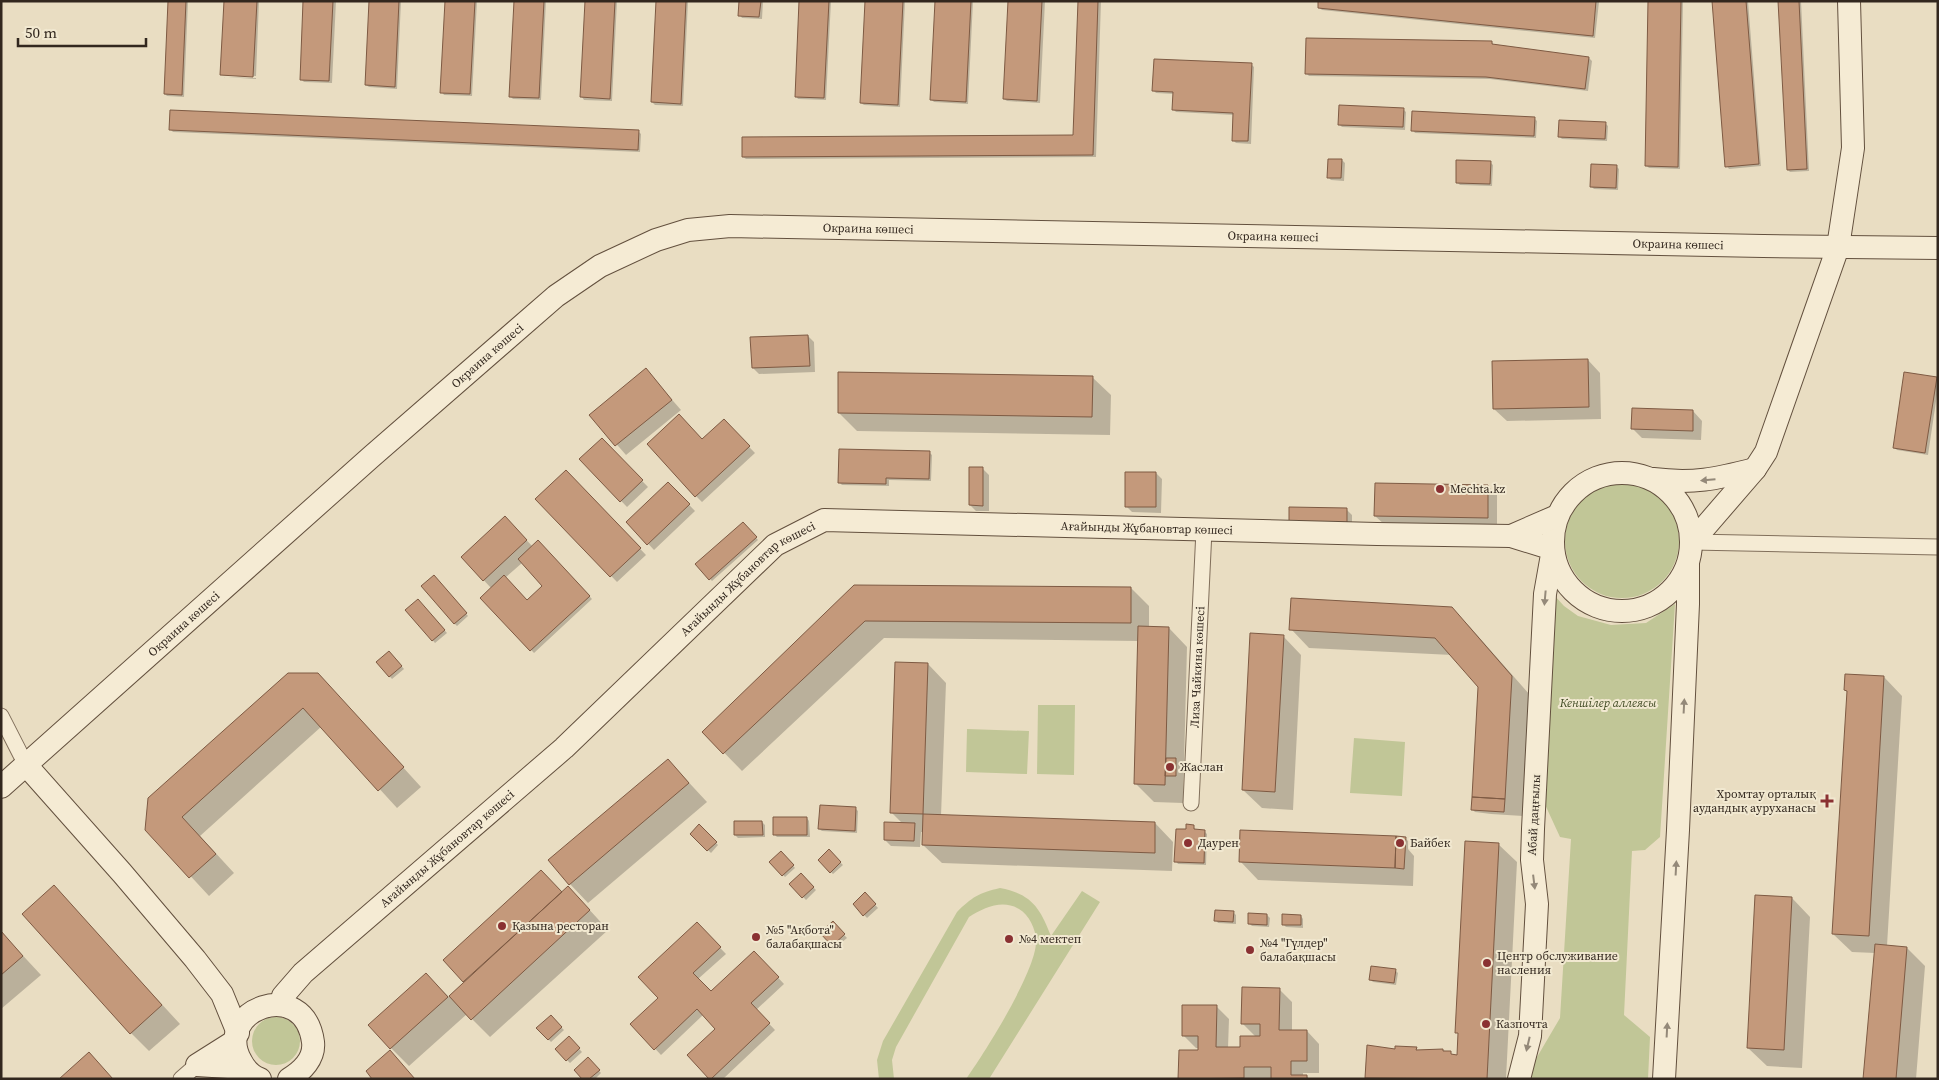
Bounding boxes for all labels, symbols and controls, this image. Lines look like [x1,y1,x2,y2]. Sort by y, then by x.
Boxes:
scale bar [18,15,145,47]
text: 50 m [25,22,57,43]
street label: Окраина көшесі [823,220,914,238]
street label: Окраина көшесі [1228,228,1319,245]
street label: Окраина көшесі [1632,235,1724,253]
street label: Окраина көшесі [448,320,527,392]
one-way arrow [1700,476,1716,484]
place label: Mechta.kz [1450,481,1506,497]
marker: Mechta.kz [1434,483,1446,495]
street label: Ағайынды Жұбановтар көшесі [677,518,818,640]
street label: Ағайынды Жұбановтар көшесі [1060,518,1234,538]
street label: Окраина көшесі [145,587,223,660]
one-way arrow [1541,590,1549,606]
street label: Лиза Чайкина көшесі [1187,606,1208,728]
park label: Кеншілер аллеясы [1559,695,1657,711]
one-way arrow [1680,697,1688,713]
place label: Жаслан [1180,759,1224,775]
marker: Жаслан [1164,761,1176,773]
street label: Абай даңғылы [1524,774,1544,856]
street label: Ағайынды Жұбановтар көшесі [377,786,518,911]
place label: Хромтау орталық аудандық ауруханасы [1693,786,1816,816]
marker: Хромтау орталық аудандық ауруханасы [1820,794,1834,808]
place label: Даурен [1198,835,1239,851]
place label: Байбек [1410,835,1451,851]
marker: Даурен [1182,837,1194,849]
marker: Байбек [1394,837,1406,849]
one-way arrow [1672,860,1680,876]
one-way arrow [1530,874,1538,890]
place label: Қазына ресторан [512,918,609,934]
marker: Қазына ресторан [496,920,508,932]
place label: №5 "Ақбота" балабақшасы [766,922,842,952]
marker: №5 "Ақбота" балабақшасы [750,931,762,943]
place label: №4 мектеп [1019,931,1081,947]
marker: №4 мектеп [1003,933,1015,945]
place label: №4 "Гүлдер" балабақшасы [1260,935,1336,965]
marker: №4 "Гүлдер" балабақшасы [1244,944,1256,956]
place label: Центр обслуживание насления [1497,948,1618,978]
marker: Центр обслуживание насления [1481,957,1493,969]
place label: Казпочта [1496,1016,1549,1032]
marker: Казпочта [1480,1018,1492,1030]
one-way arrow [1663,1022,1671,1038]
one-way arrow [1524,1037,1532,1052]

